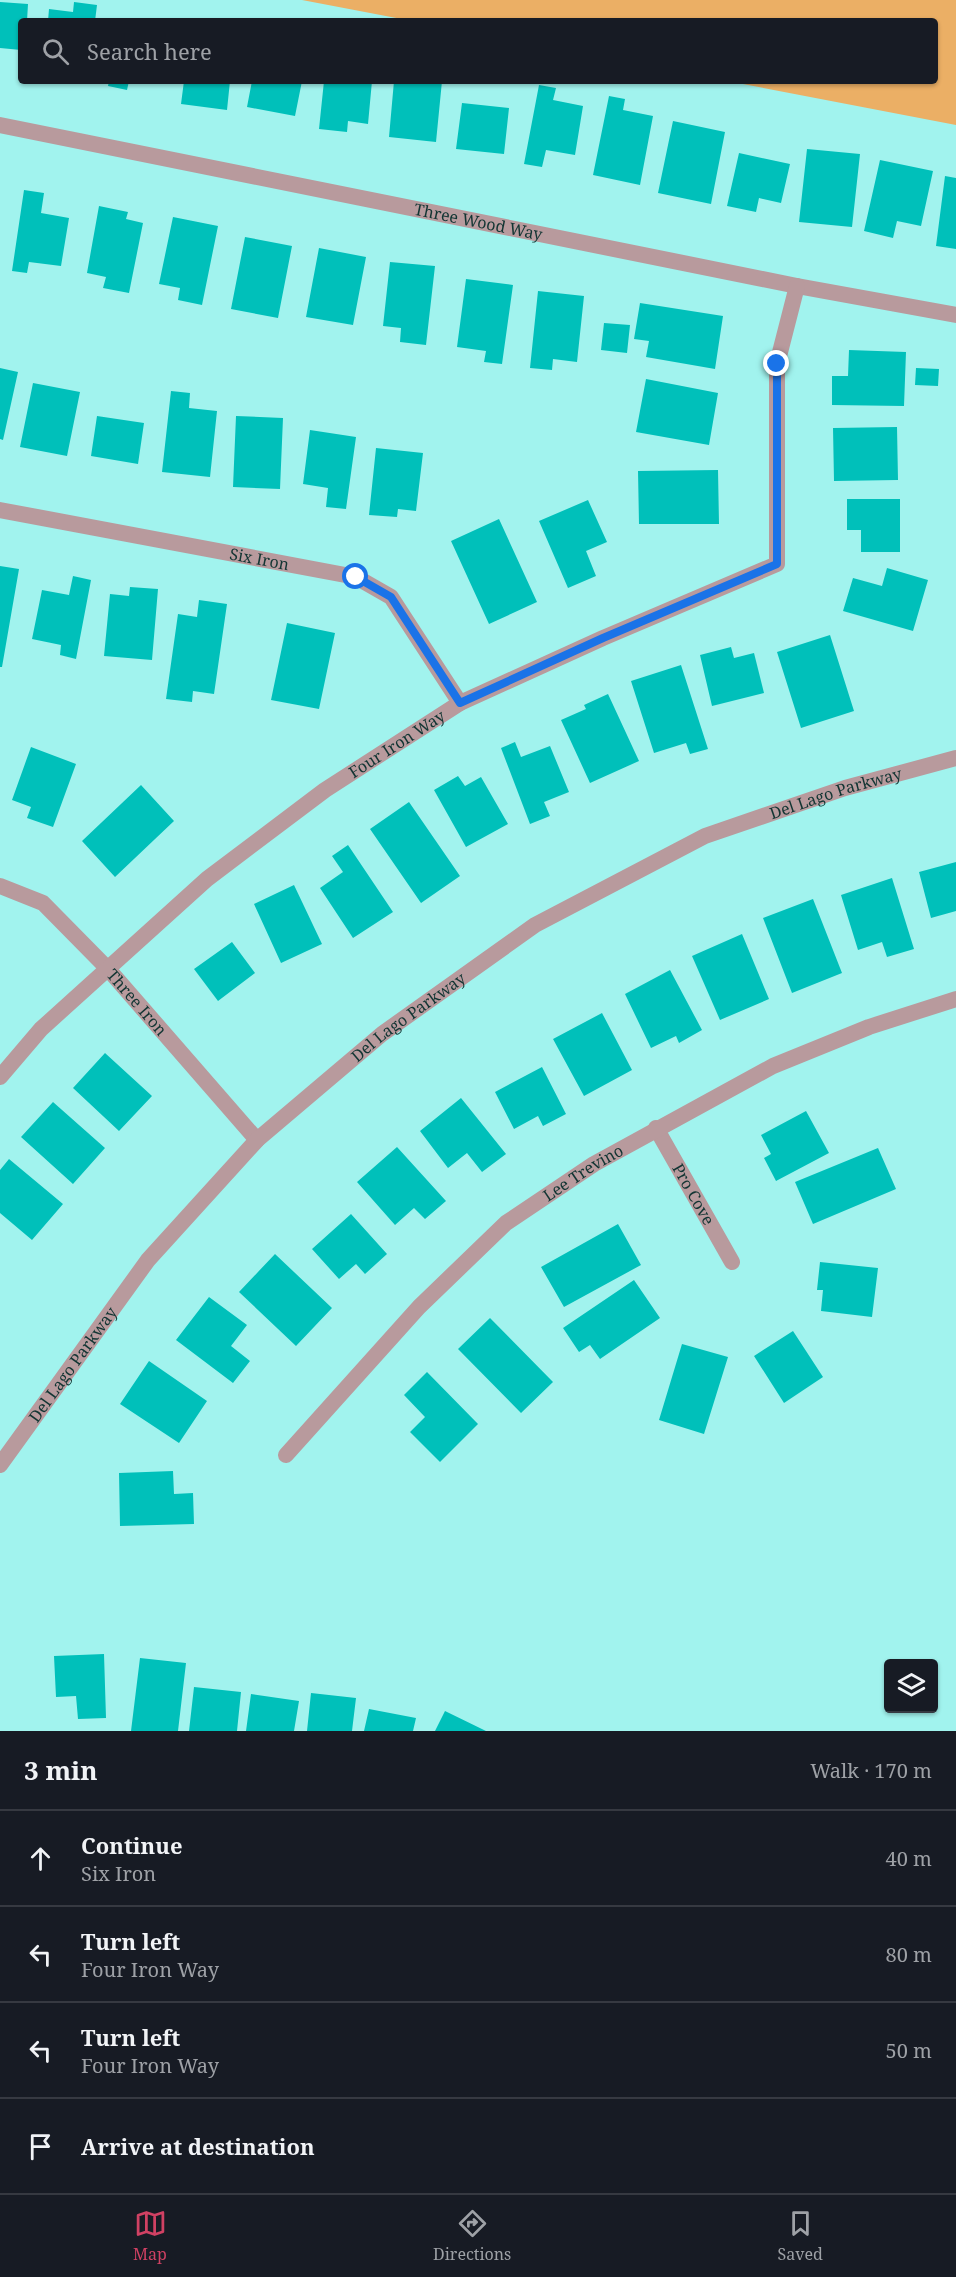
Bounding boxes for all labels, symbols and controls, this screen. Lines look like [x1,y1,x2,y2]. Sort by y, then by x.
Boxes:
search box [18,18,938,84]
icon: search [39,35,72,68]
text: Search here [87,36,212,66]
street label: Three Wood Way [412,198,545,246]
route end [763,350,789,376]
street label: Six Iron [228,542,291,575]
route start [342,563,368,589]
street label: Four Iron Way [344,704,450,783]
street label: Del Lago Parkway [766,762,905,824]
street label: Three Iron [102,964,172,1040]
street label: Del Lago Parkway [346,967,471,1067]
street label: Lee Trevino [539,1139,627,1206]
street label: Pro Cove [667,1159,720,1229]
street label: Del Lago Parkway [23,1302,122,1427]
map controls [884,1659,938,1713]
button: layers [884,1659,938,1713]
text: 3 min [24,1752,98,1788]
text: Walk · 170 m [810,1757,932,1784]
text: Continue [81,1830,183,1860]
icon: ahead [24,1842,57,1875]
text: 40 m [886,1845,932,1872]
text: Six Iron [81,1860,156,1887]
text: Turn left [81,1926,180,1956]
icon: left [24,1938,57,1971]
text: 80 m [886,1941,932,1968]
text: Four Iron Way [81,1956,219,1983]
text: Turn left [81,2022,180,2052]
icon: left [24,2034,57,2067]
text: 50 m [886,2037,932,2064]
text: Four Iron Way [81,2052,219,2079]
icon: arrive [24,2130,57,2163]
text: Arrive at destination [81,2131,315,2161]
tab: Map [133,2207,167,2265]
tab: Directions [433,2207,511,2265]
tab: Saved [778,2207,823,2265]

